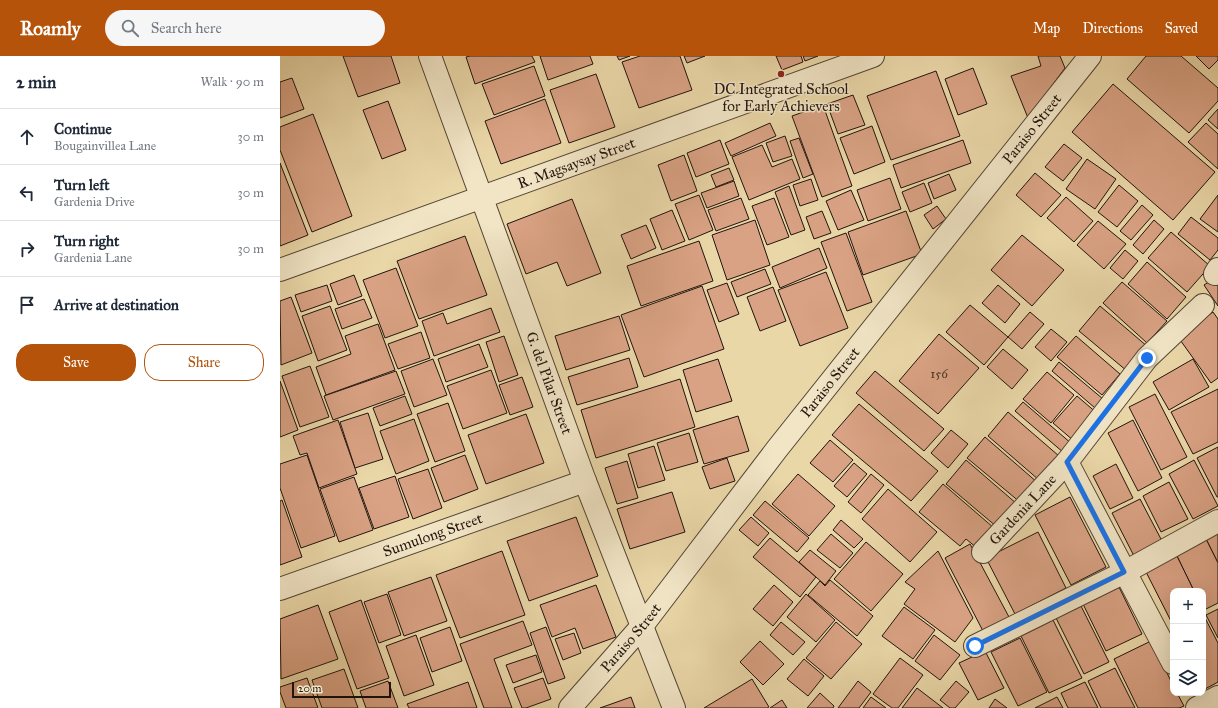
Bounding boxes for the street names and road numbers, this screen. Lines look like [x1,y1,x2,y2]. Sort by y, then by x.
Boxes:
street label: Paraiso Street [999,90,1066,167]
street label: R. Magsaysay Street [515,133,638,193]
street label: G. del Pilar Street [522,329,576,437]
street label: Paraiso Street [797,343,864,421]
street label: Gardenia Lane [985,470,1060,549]
street label: Sumulong Street [380,509,486,561]
street label: Paraiso Street [597,599,665,676]

